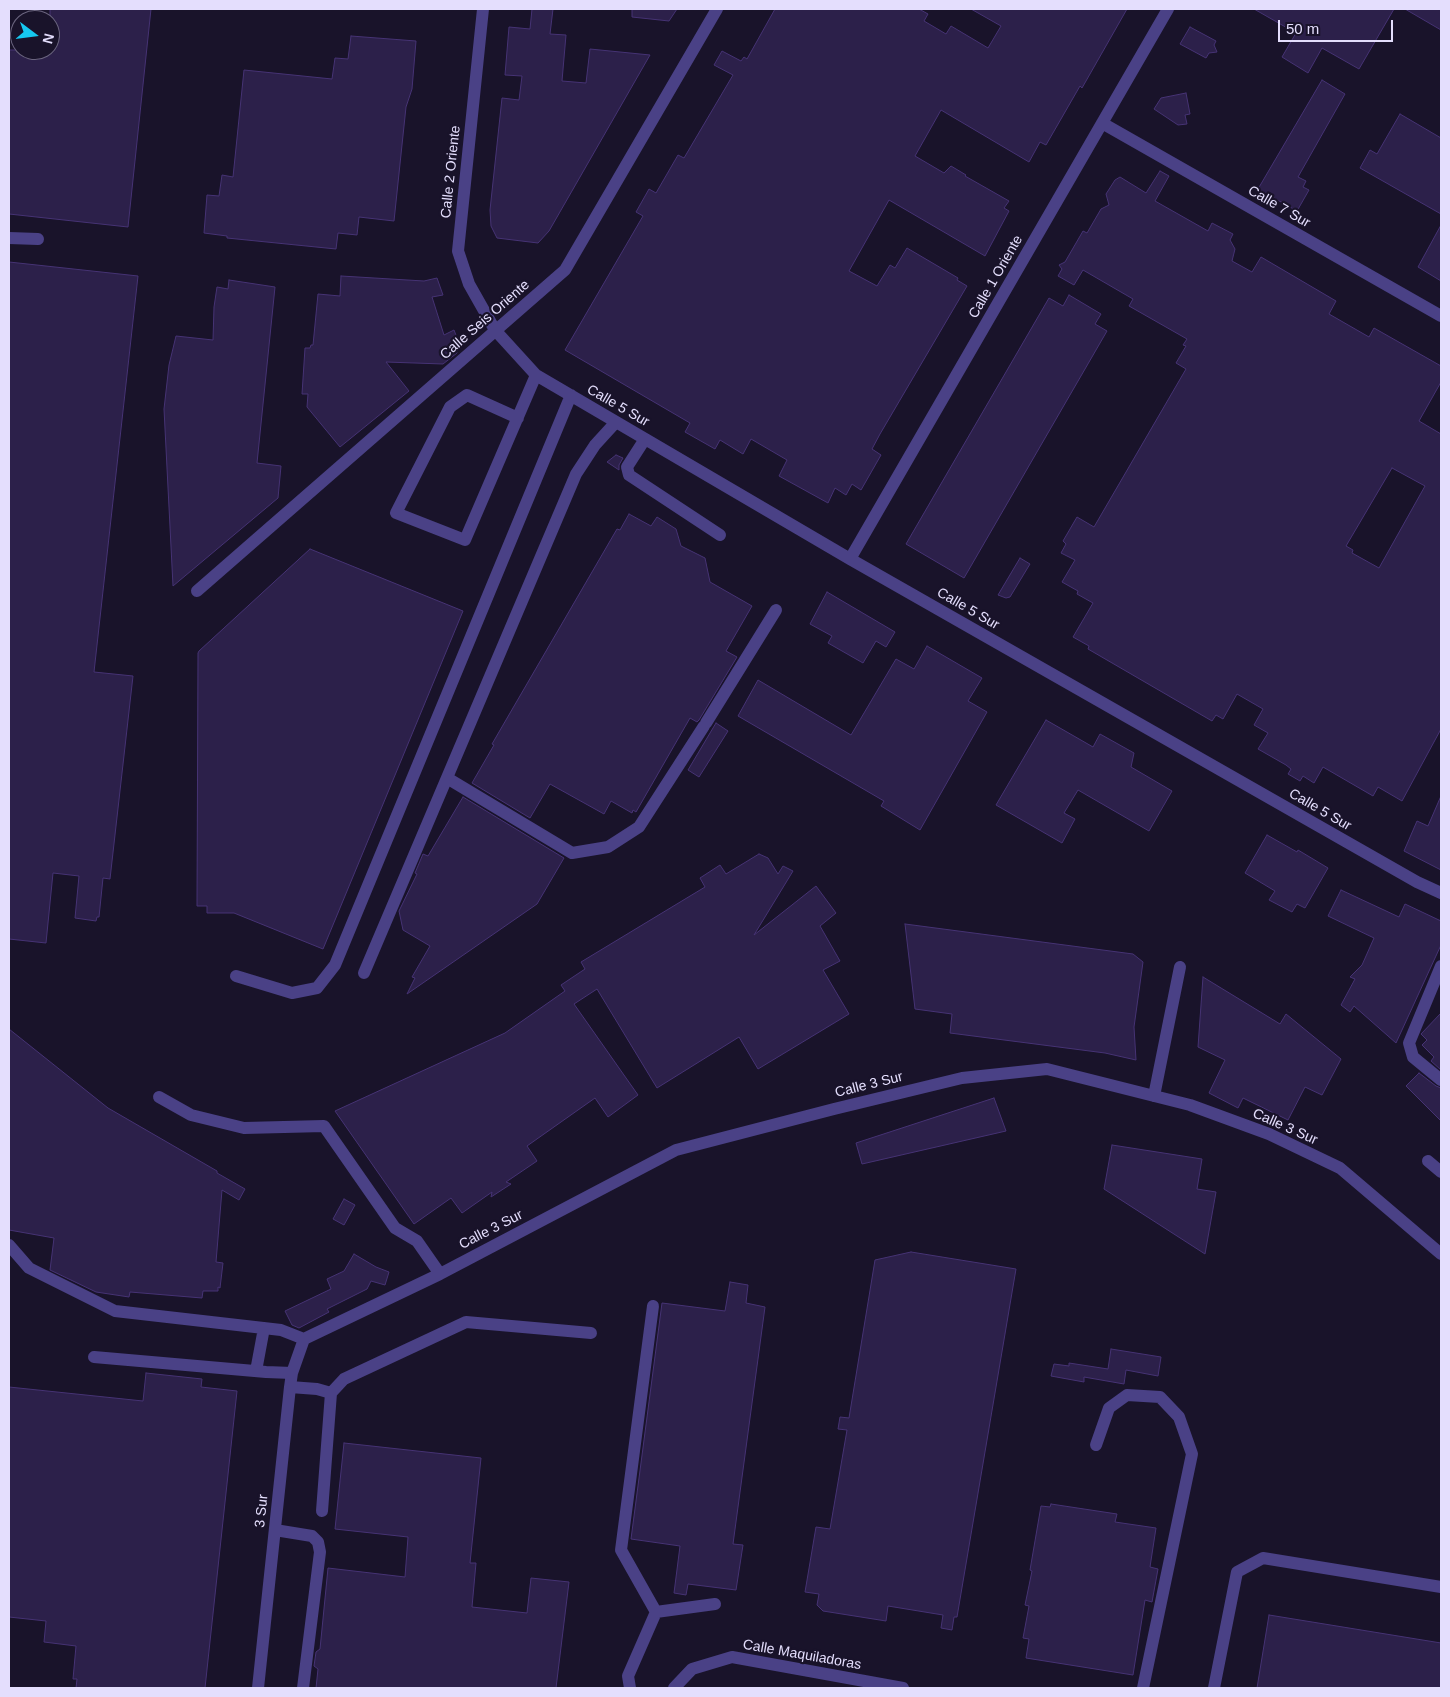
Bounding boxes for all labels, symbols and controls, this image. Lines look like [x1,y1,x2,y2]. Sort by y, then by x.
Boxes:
north arrow [10,10,60,60]
scale bar [1280,10,1395,42]
text: 50 m [1286,20,1319,37]
text: N [39,32,58,46]
street label: Calle 2 Oriente [438,125,464,219]
street label: Calle 7 Sur [1245,182,1313,232]
street label: Calle 1 Oriente [965,232,1027,322]
street label: Calle Seis Oriente [437,277,533,363]
street label: Calle 5 Sur [584,381,652,431]
street label: Calle 5 Sur [934,584,1002,634]
street label: Calle 5 Sur [1286,785,1354,835]
street label: Calle 3 Sur [833,1068,905,1102]
street label: Calle 3 Sur [1250,1105,1320,1149]
street label: Calle 3 Sur [456,1207,526,1253]
street label: 3 Sur [252,1493,272,1529]
street label: Calle Maquiladoras [742,1636,862,1674]

